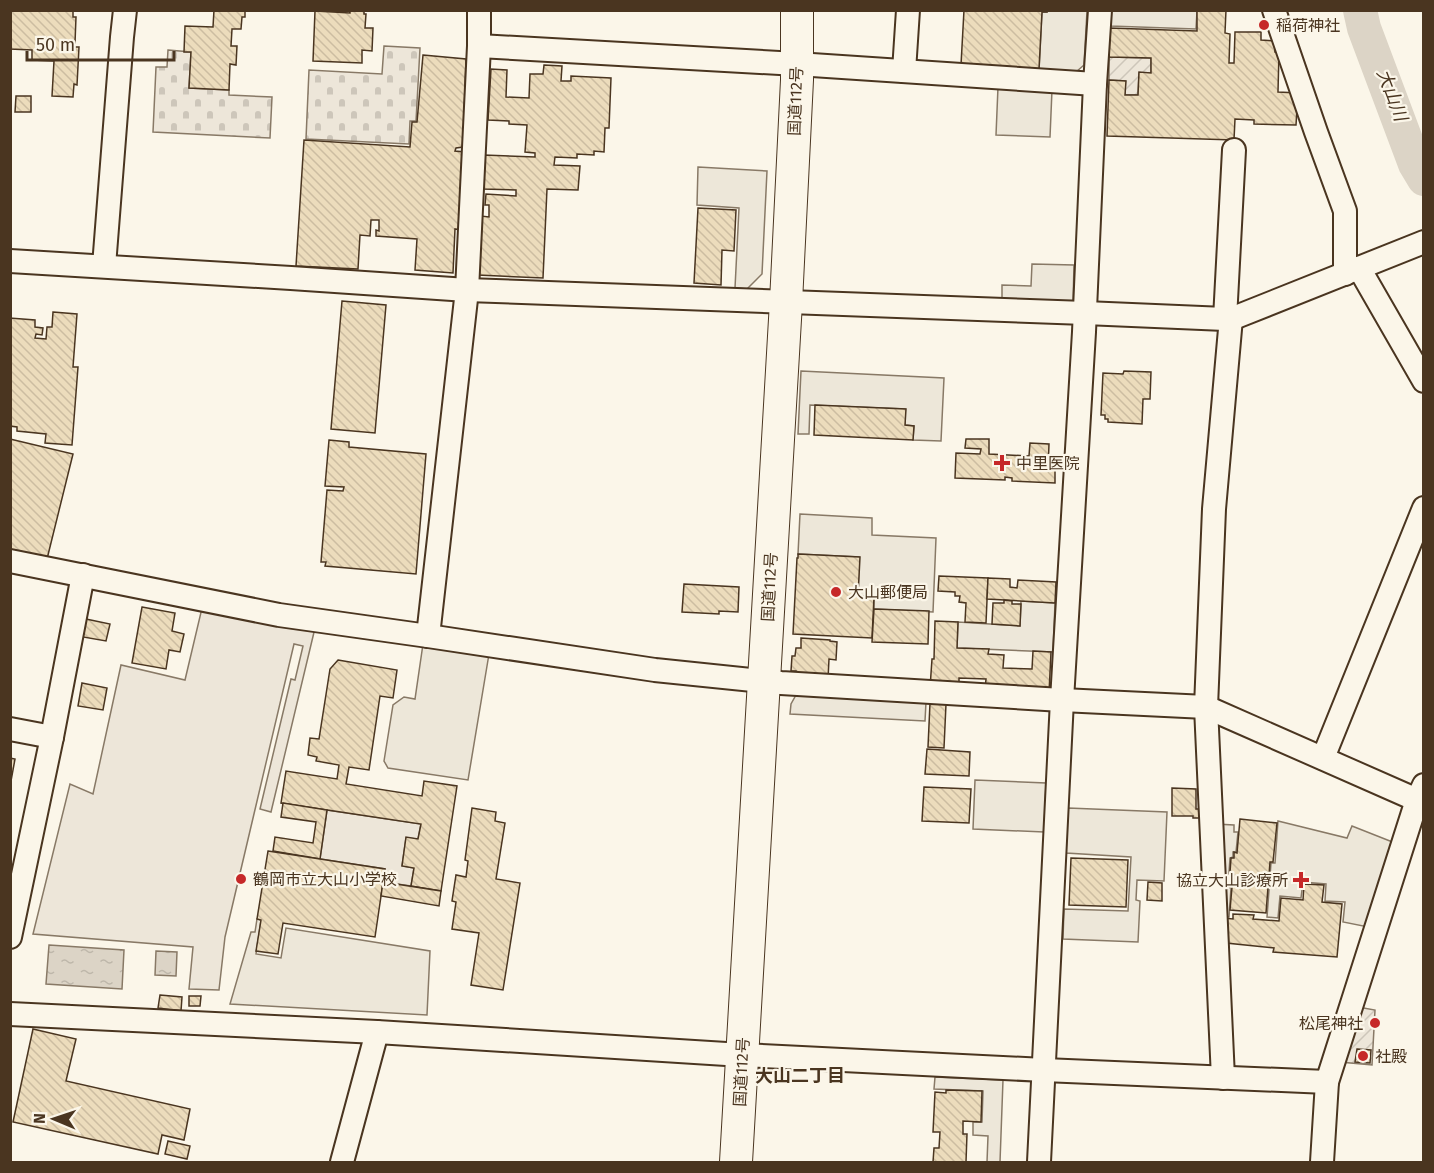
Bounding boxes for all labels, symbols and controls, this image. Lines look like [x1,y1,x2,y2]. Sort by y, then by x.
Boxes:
place label: 稲荷神社 [1276,16,1340,35]
marker: 稲荷神社 [1257,18,1271,32]
scale bar [27,24,174,62]
text: 50 m [36,34,75,56]
street label: 国道112号 [785,66,806,136]
water label: 大山川 [1372,66,1413,126]
marker: 中里医院 [993,454,1011,472]
place label: 中里医院 [1016,454,1080,473]
street label: 国道112号 [758,552,781,622]
place label: 大山郵便局 [848,583,928,602]
marker: 大山郵便局 [829,585,843,599]
place label: 鶴岡市立大山小学校 [253,870,397,889]
place label: 協立大山診療所 [1176,871,1288,890]
marker: 協立大山診療所 [1292,871,1310,889]
marker: 鶴岡市立大山小学校 [234,872,248,886]
place label: 松尾神社 [1299,1014,1363,1033]
marker: 松尾神社 [1368,1016,1382,1030]
street label: 国道112号 [730,1037,753,1107]
place label: 社殿 [1375,1047,1407,1066]
marker: 社殿 [1356,1049,1370,1063]
district label: 大山二丁目 [755,1065,845,1087]
north arrow [24,1089,84,1149]
text: N [30,1113,49,1124]

